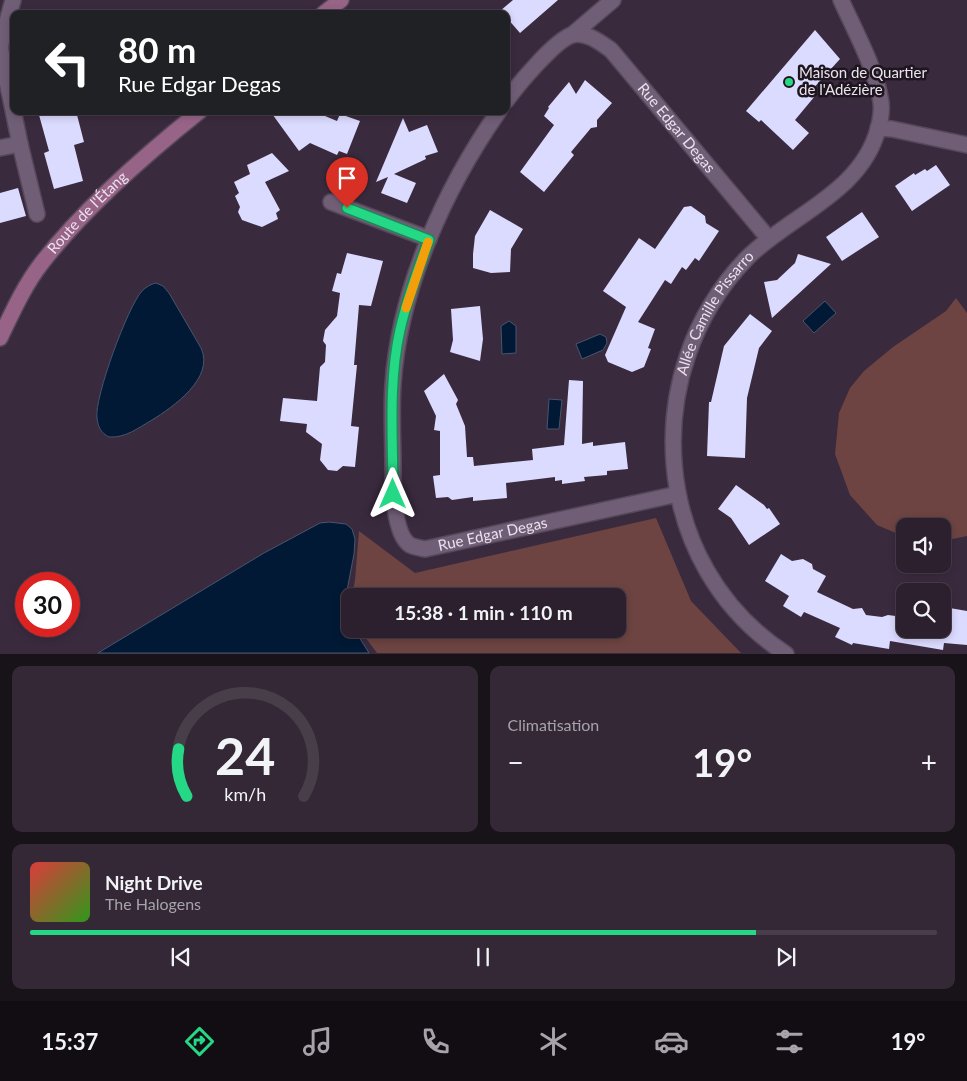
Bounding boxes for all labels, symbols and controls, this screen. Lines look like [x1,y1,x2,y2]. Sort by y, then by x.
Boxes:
text: 80 m [118,28,196,70]
icon: left [35,30,100,95]
place label: Maison de Quartier de l'Adézière [799,63,927,98]
text: Rue Edgar Degas [118,70,281,97]
marker: Maison de Quartier de l'Adézière [783,76,795,88]
street label: Rue Edgar Degas [634,79,720,176]
pin [326,157,368,208]
icon: arrive [333,164,361,192]
street label: Route de l'Étang [43,167,131,257]
street label: Allée Camille Pissarro [672,247,757,377]
position arrow [366,467,418,519]
street label: Rue Edgar Degas [436,513,549,554]
map controls [896,518,951,638]
button: sound [896,518,951,573]
speed limit sign: 30 [15,572,80,637]
button: search [896,583,951,638]
text: 15:38 · 1 min · 110 m [394,601,573,624]
text: Climatisation [508,715,599,734]
text: 24 [215,724,275,786]
text: 19° [692,739,752,785]
text: − [508,745,524,779]
text: + [921,745,937,779]
text: km/h [224,783,266,805]
text: Night Drive [105,871,203,894]
text: The Halogens [105,894,201,913]
icon: previous [167,943,195,971]
icon: pause [469,943,497,971]
icon: next [772,943,800,971]
icon: directions [182,1024,217,1059]
icon: music [300,1024,335,1059]
icon: phone [418,1024,453,1059]
icon: climate [536,1024,571,1059]
icon: car [654,1024,689,1059]
icon: filters [772,1024,807,1059]
text: 15:37 [42,1028,98,1055]
text: 19° [891,1028,925,1055]

